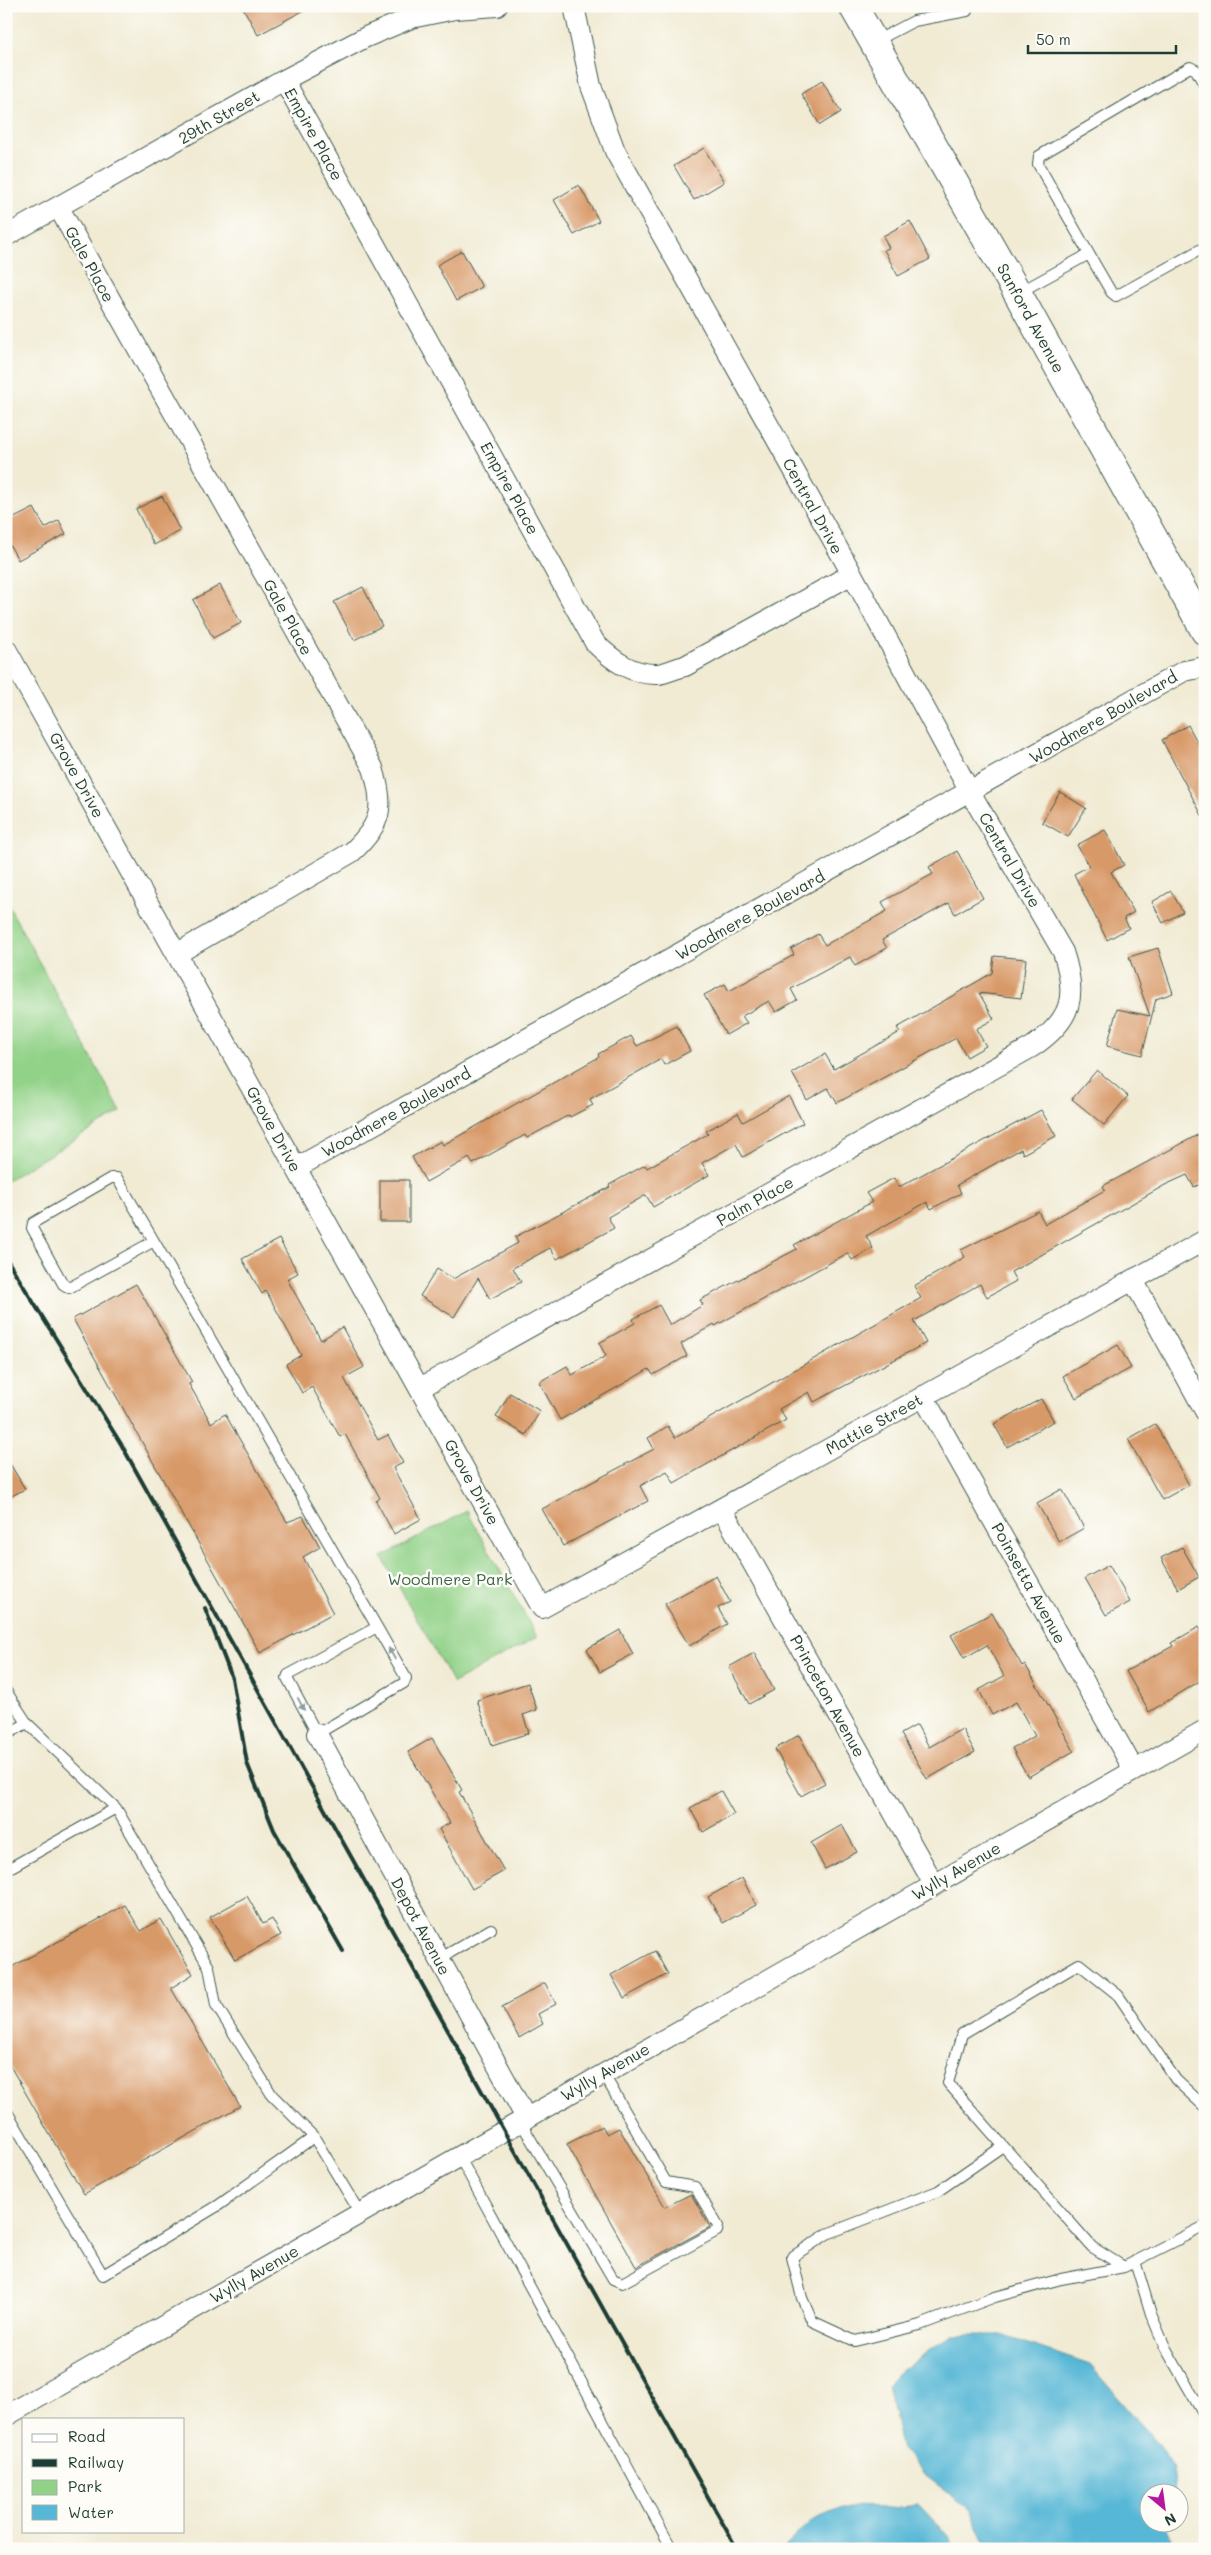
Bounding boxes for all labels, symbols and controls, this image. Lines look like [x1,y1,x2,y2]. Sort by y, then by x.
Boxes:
scale bar [1028,22,1176,54]
text: 50 m [1036,29,1071,49]
street label: Empire Place [280,84,349,184]
street label: 29th Street [174,85,263,148]
street label: Gale Place [61,222,120,306]
street label: Sanford Avenue [993,259,1070,376]
street label: Empire Place [476,438,545,538]
street label: Central Drive [778,454,848,557]
street label: Gale Place [259,575,318,659]
street label: Woodmere Boulevard [1025,666,1181,768]
street label: Grove Drive [45,728,110,821]
street label: Central Drive [975,808,1046,911]
street label: Woodmere Boulevard [671,865,828,964]
street label: Woodmere Boulevard [317,1062,474,1161]
street label: Grove Drive [242,1082,307,1175]
street label: Palm Place [713,1171,797,1230]
street label: Mattie Street [822,1388,926,1459]
street label: Grove Drive [440,1435,505,1528]
street label: Poinsetta Avenue [987,1519,1071,1647]
park label: Woodmere Park [387,1568,513,1589]
street label: Princeton Avenue [786,1631,871,1761]
one-way arrow [388,1648,397,1661]
one-way arrow [297,1697,305,1712]
street label: Wylly Avenue [908,1837,1004,1904]
street label: Depot Avenue [387,1873,456,1978]
street label: Wylly Avenue [557,2038,653,2105]
street label: Wylly Avenue [206,2240,302,2307]
legend [22,2418,185,2532]
text: Road [68,2426,105,2446]
text: Railway [68,2452,124,2472]
text: Park [68,2476,102,2496]
north arrow [1138,2482,1188,2532]
text: Water [68,2502,114,2522]
text: N [1161,2509,1180,2531]

